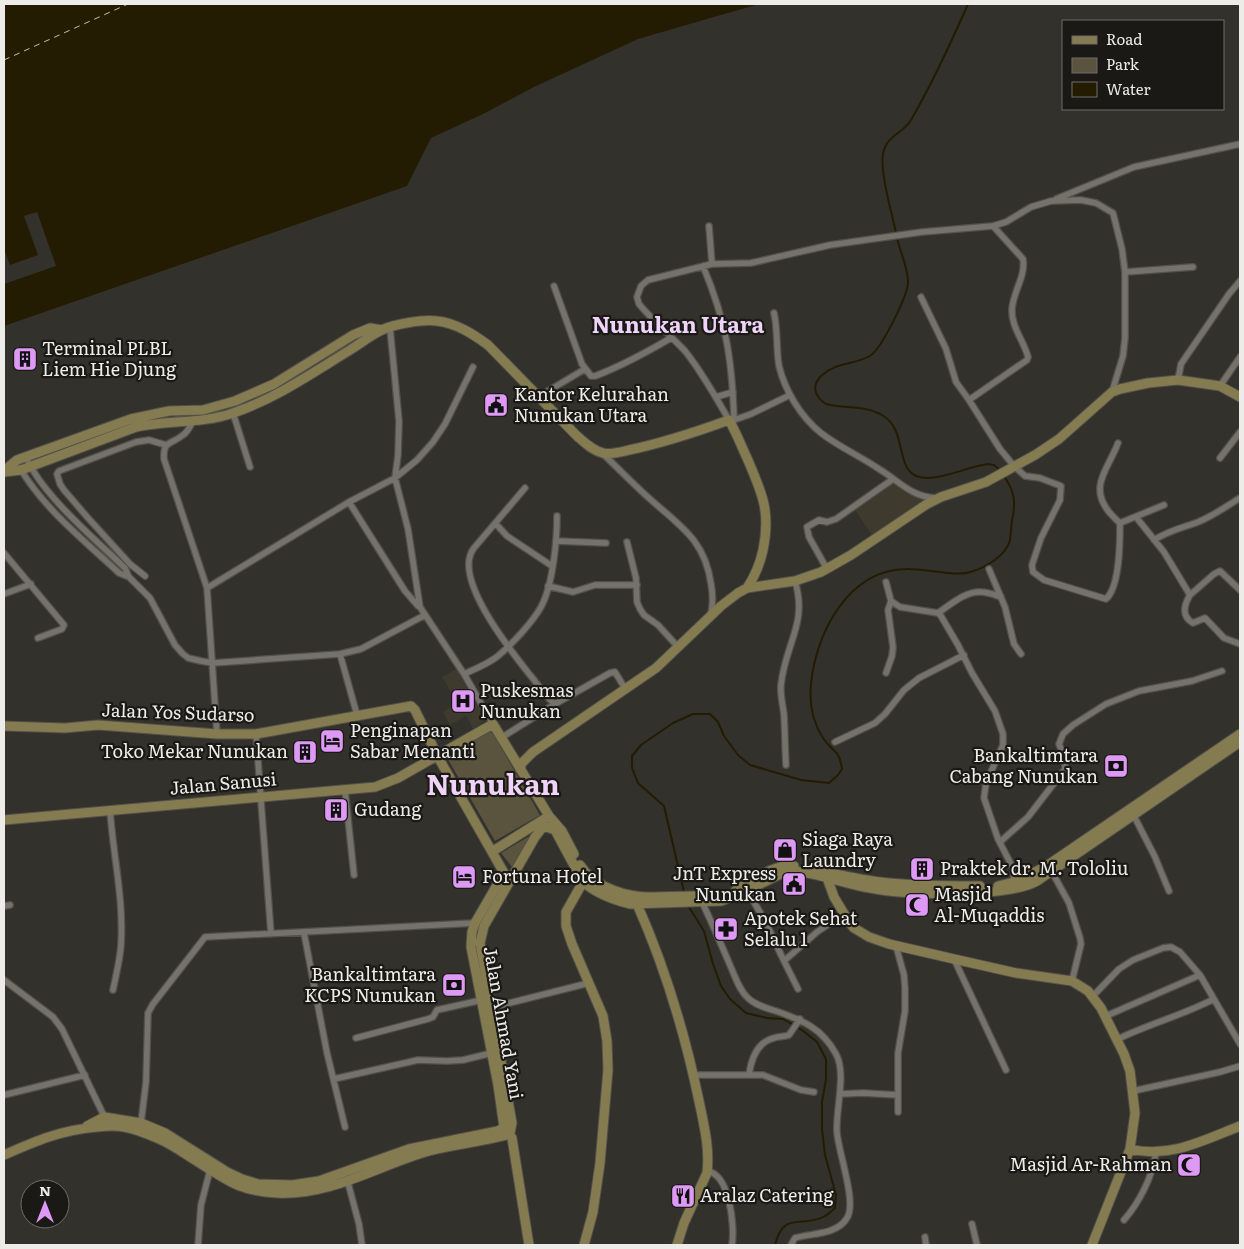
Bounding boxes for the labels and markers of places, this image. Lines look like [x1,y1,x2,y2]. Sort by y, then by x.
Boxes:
place label: Terminal PLBL Liem Hie Djung [42,334,177,382]
building icon: Terminal PLBL Liem Hie Djung [12,346,38,372]
place label: Kantor Kelurahan Nunukan Utara [514,380,669,428]
public building icon: Kantor Kelurahan Nunukan Utara [483,392,509,418]
place label: Puskesmas Nunukan [480,676,574,724]
hospital icon: Puskesmas Nunukan [450,688,476,714]
place label: Penginapan Sabar Menanti [350,716,475,764]
hotel icon: Penginapan Sabar Menanti [319,728,345,754]
place label: Toko Mekar Nunukan [100,737,288,764]
building icon: Toko Mekar Nunukan [292,739,318,765]
place label: Bankaltimtara Cabang Nunukan [949,741,1098,789]
bank icon: Bankaltimtara Cabang Nunukan [1103,753,1129,779]
place label: Gudang [354,795,422,822]
building icon: Gudang [323,797,349,823]
place label: Siaga Raya Laundry [802,825,893,873]
shop icon: Siaga Raya Laundry [772,837,798,863]
place label: Praktek dr. M. Tololiu [940,854,1128,881]
building icon: Praktek dr. M. Tololiu [909,856,935,882]
place label: JnT Express Nunukan [673,859,776,907]
place label: Fortuna Hotel [482,862,602,889]
hotel icon: Fortuna Hotel [451,864,477,890]
public building icon: JnT Express Nunukan [781,871,807,897]
place label: Masjid Al-Muqaddis [934,880,1044,928]
mosque icon: Masjid Al-Muqaddis [904,892,930,918]
place label: Apotek Sehat Selalu 1 [744,904,858,952]
pharmacy icon: Apotek Sehat Selalu 1 [713,916,739,942]
place label: Bankaltimtara KCPS Nunukan [304,960,436,1008]
bank icon: Bankaltimtara KCPS Nunukan [441,972,467,998]
place label: Masjid Ar-Rahman [1010,1150,1172,1177]
mosque icon: Masjid Ar-Rahman [1176,1152,1202,1178]
place label: Aralaz Catering [700,1181,834,1208]
restaurant icon: Aralaz Catering [670,1183,696,1209]

